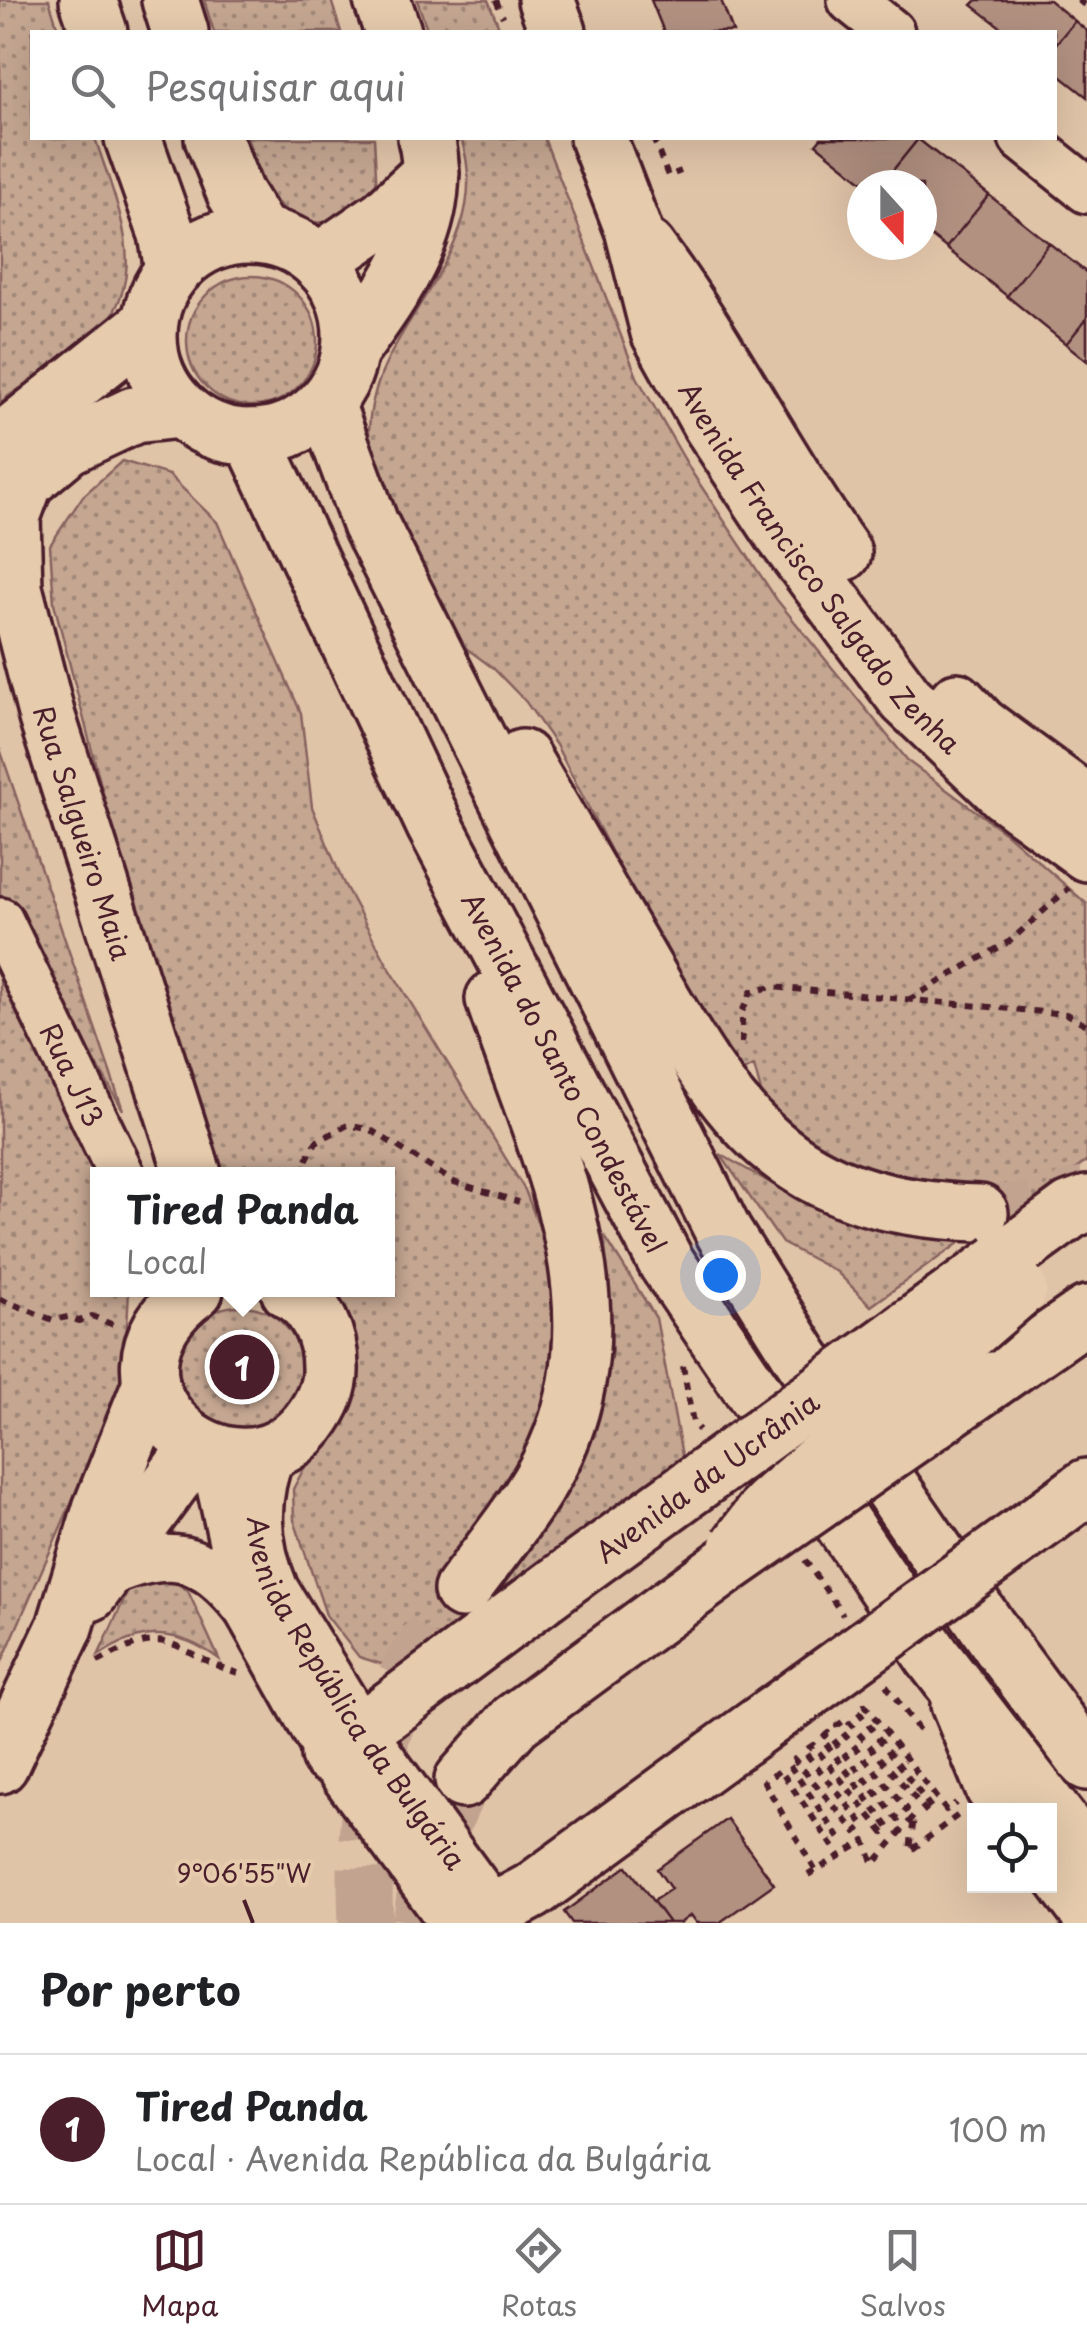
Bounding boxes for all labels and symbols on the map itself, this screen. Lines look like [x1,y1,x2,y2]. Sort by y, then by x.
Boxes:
north arrow [847,170,937,260]
street label: Avenida Francisco Salgado Zenha [669,373,972,763]
street label: Rua Salgueiro Maia [23,701,145,965]
street label: Avenida do Santo Condestável [452,884,678,1260]
street label: Rua J13 [30,1015,116,1133]
your location [695,1250,746,1301]
pin: 1 [210,1330,274,1404]
street label: Avenida da Ucrânia [585,1379,828,1572]
street label: Avenida República da Bulgária [238,1515,478,1878]
text: 9°06'55"W [177,1854,312,1892]

